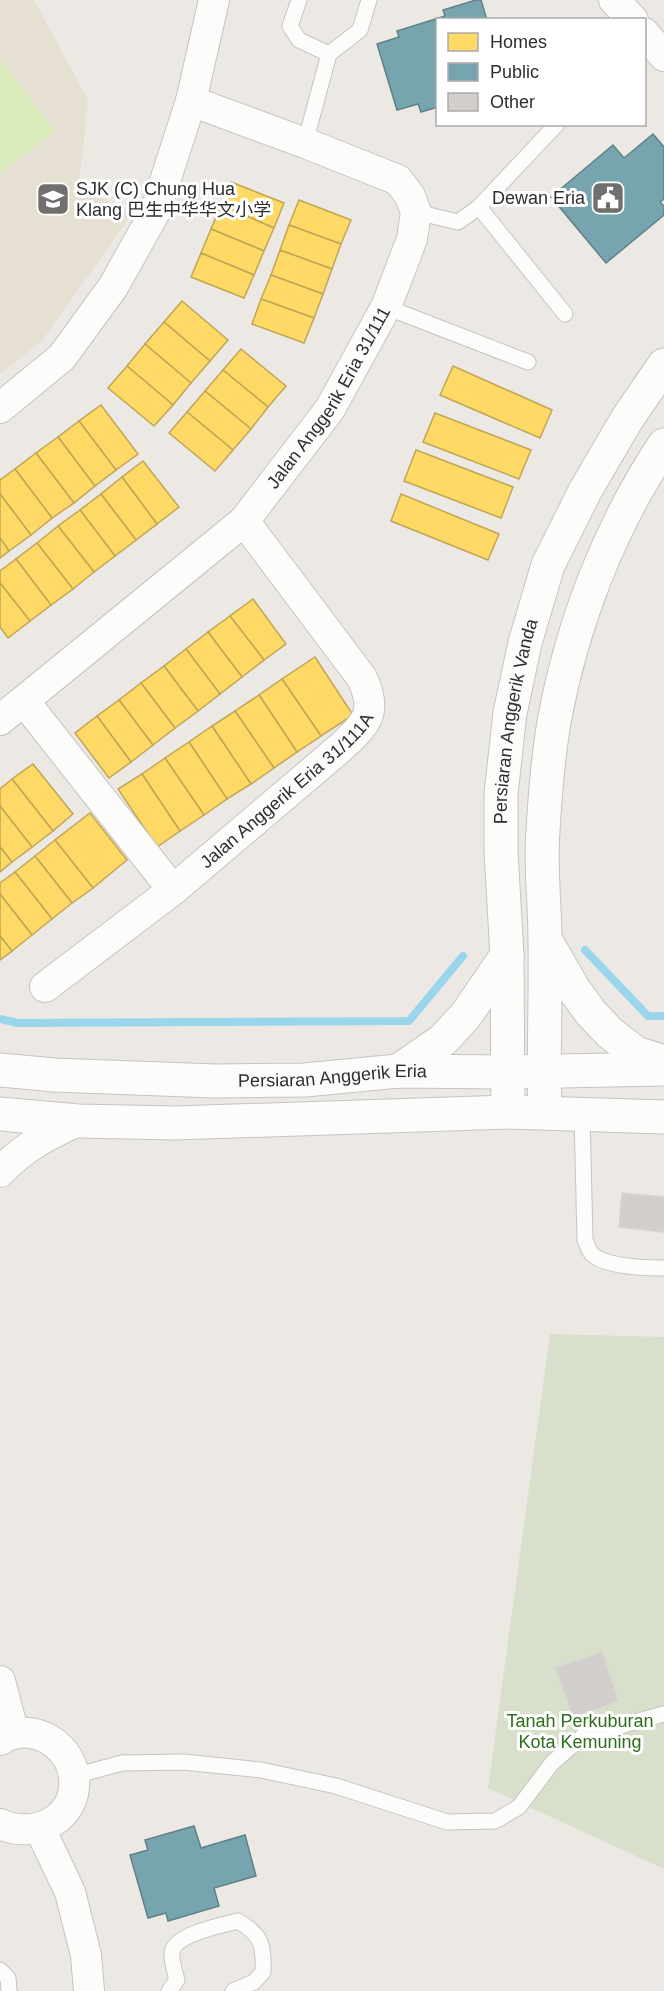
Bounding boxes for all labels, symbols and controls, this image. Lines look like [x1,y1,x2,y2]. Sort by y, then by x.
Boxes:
legend [436,18,646,126]
text: Homes [490,32,547,52]
text: Public [490,62,539,82]
text: Other [490,92,535,112]
place label: SJK (C) Chung Hua Klang 巴生中华华文小学 [76,179,271,220]
public building icon: Dewan Eria [590,180,626,216]
school or university icon: SJK (C) Chung Hua Klang 巴生中华华文小学 [35,181,71,217]
place label: Dewan Eria [492,188,586,208]
street label: Jalan Anggerik Eria 31/111 [263,303,394,492]
street label: Persiaran Anggerik Vanda [491,616,542,824]
street label: Jalan Anggerik Eria 31/111A [196,710,377,872]
street label: Persiaran Anggerik Eria [238,1061,428,1091]
park label: Tanah Perkuburan Kota Kemuning [506,1711,654,1752]

